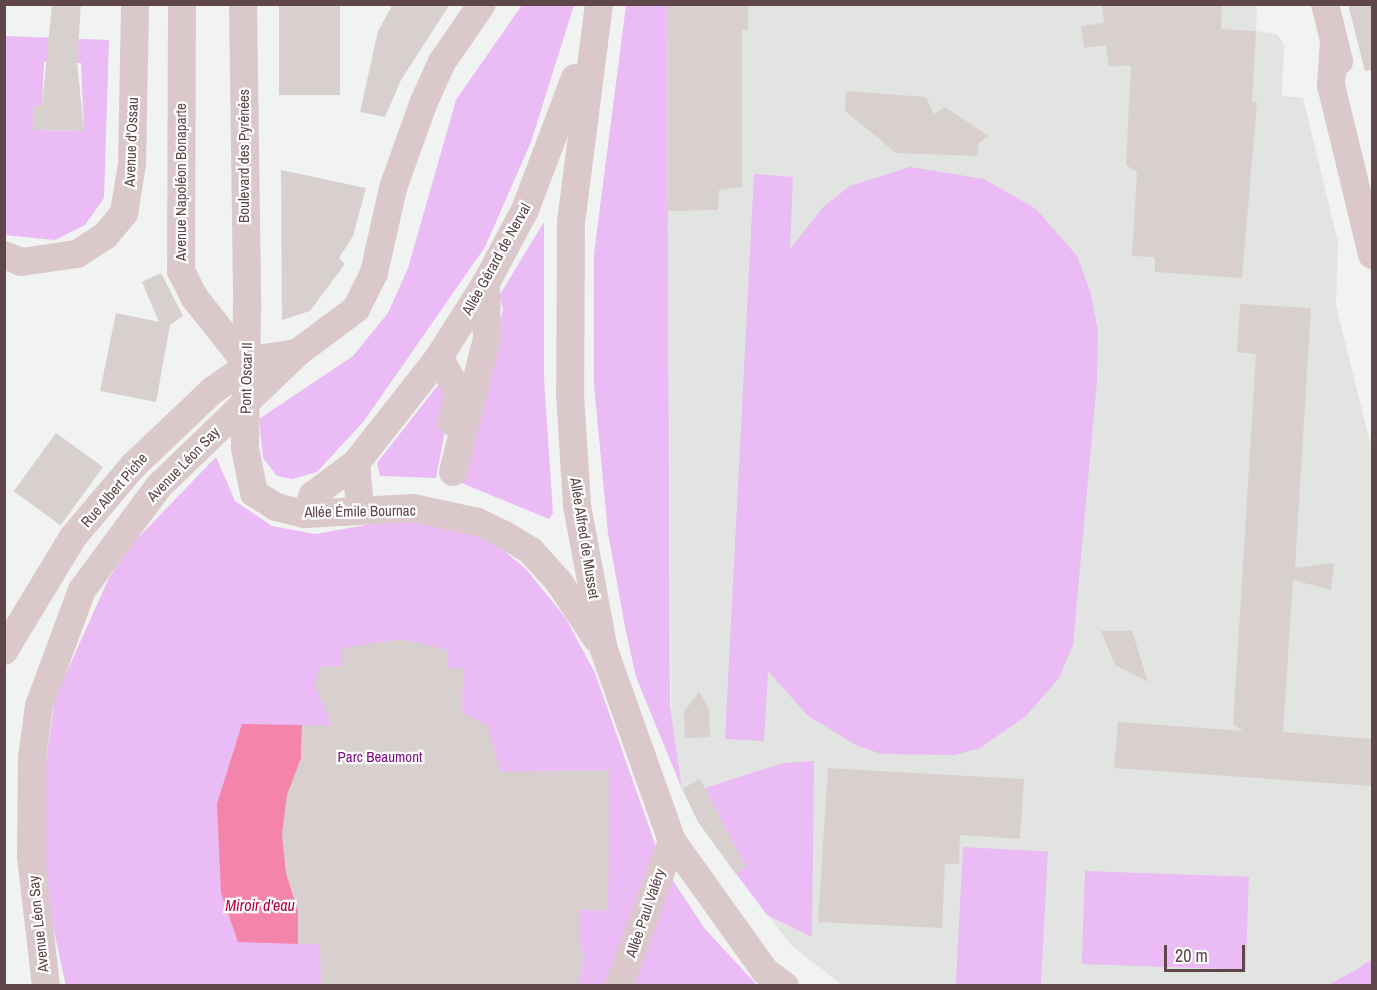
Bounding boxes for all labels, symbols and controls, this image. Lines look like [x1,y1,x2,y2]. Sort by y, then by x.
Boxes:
street label: Boulevard des Pyrénées [235,89,253,223]
street label: Avenue d'Ossau [120,97,142,187]
street label: Avenue Napoléon Bonaparte [172,103,190,261]
street label: Allée Gérard de Nerval [458,200,534,318]
street label: Pont Oscar II [236,342,256,414]
street label: Avenue Léon Say [143,423,223,505]
street label: Rue Albert Piche [77,449,151,531]
street label: Allée Alfred de Musset [566,476,604,600]
street label: Allée Émile Bournac [304,501,416,521]
park label: Parc Beaumont [338,748,422,766]
street label: Allée Paul Valéry [621,866,669,960]
street label: Avenue Léon Say [24,875,52,973]
water label: Miroir d'eau [225,895,295,915]
scale bar [1167,933,1248,971]
text: 20 m [1175,943,1208,968]

